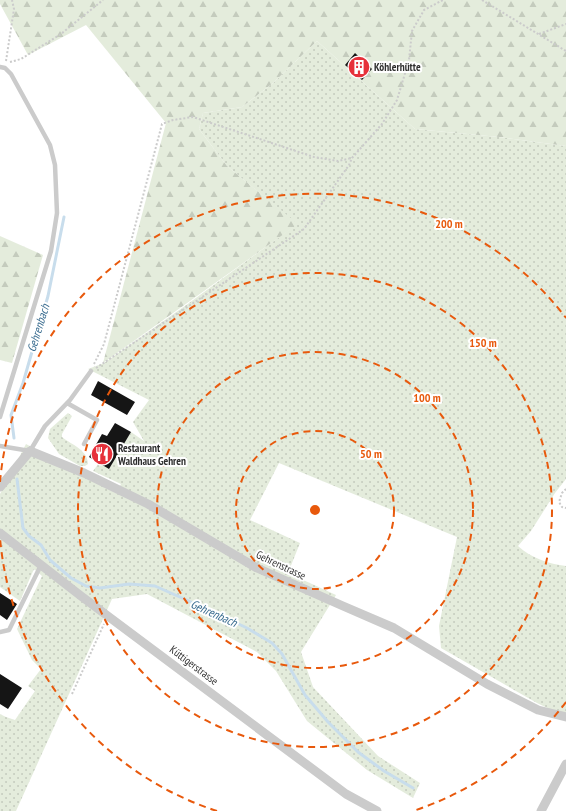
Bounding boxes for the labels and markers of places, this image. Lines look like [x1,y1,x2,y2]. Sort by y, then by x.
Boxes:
building icon: Köhlerhütte [346,54,372,80]
place label: Köhlerhütte [374,60,421,74]
restaurant icon: Restaurant Waldhaus Gehren [89,441,115,467]
place label: Restaurant Waldhaus Gehren [117,441,186,468]
centre of rings [308,503,322,517]

